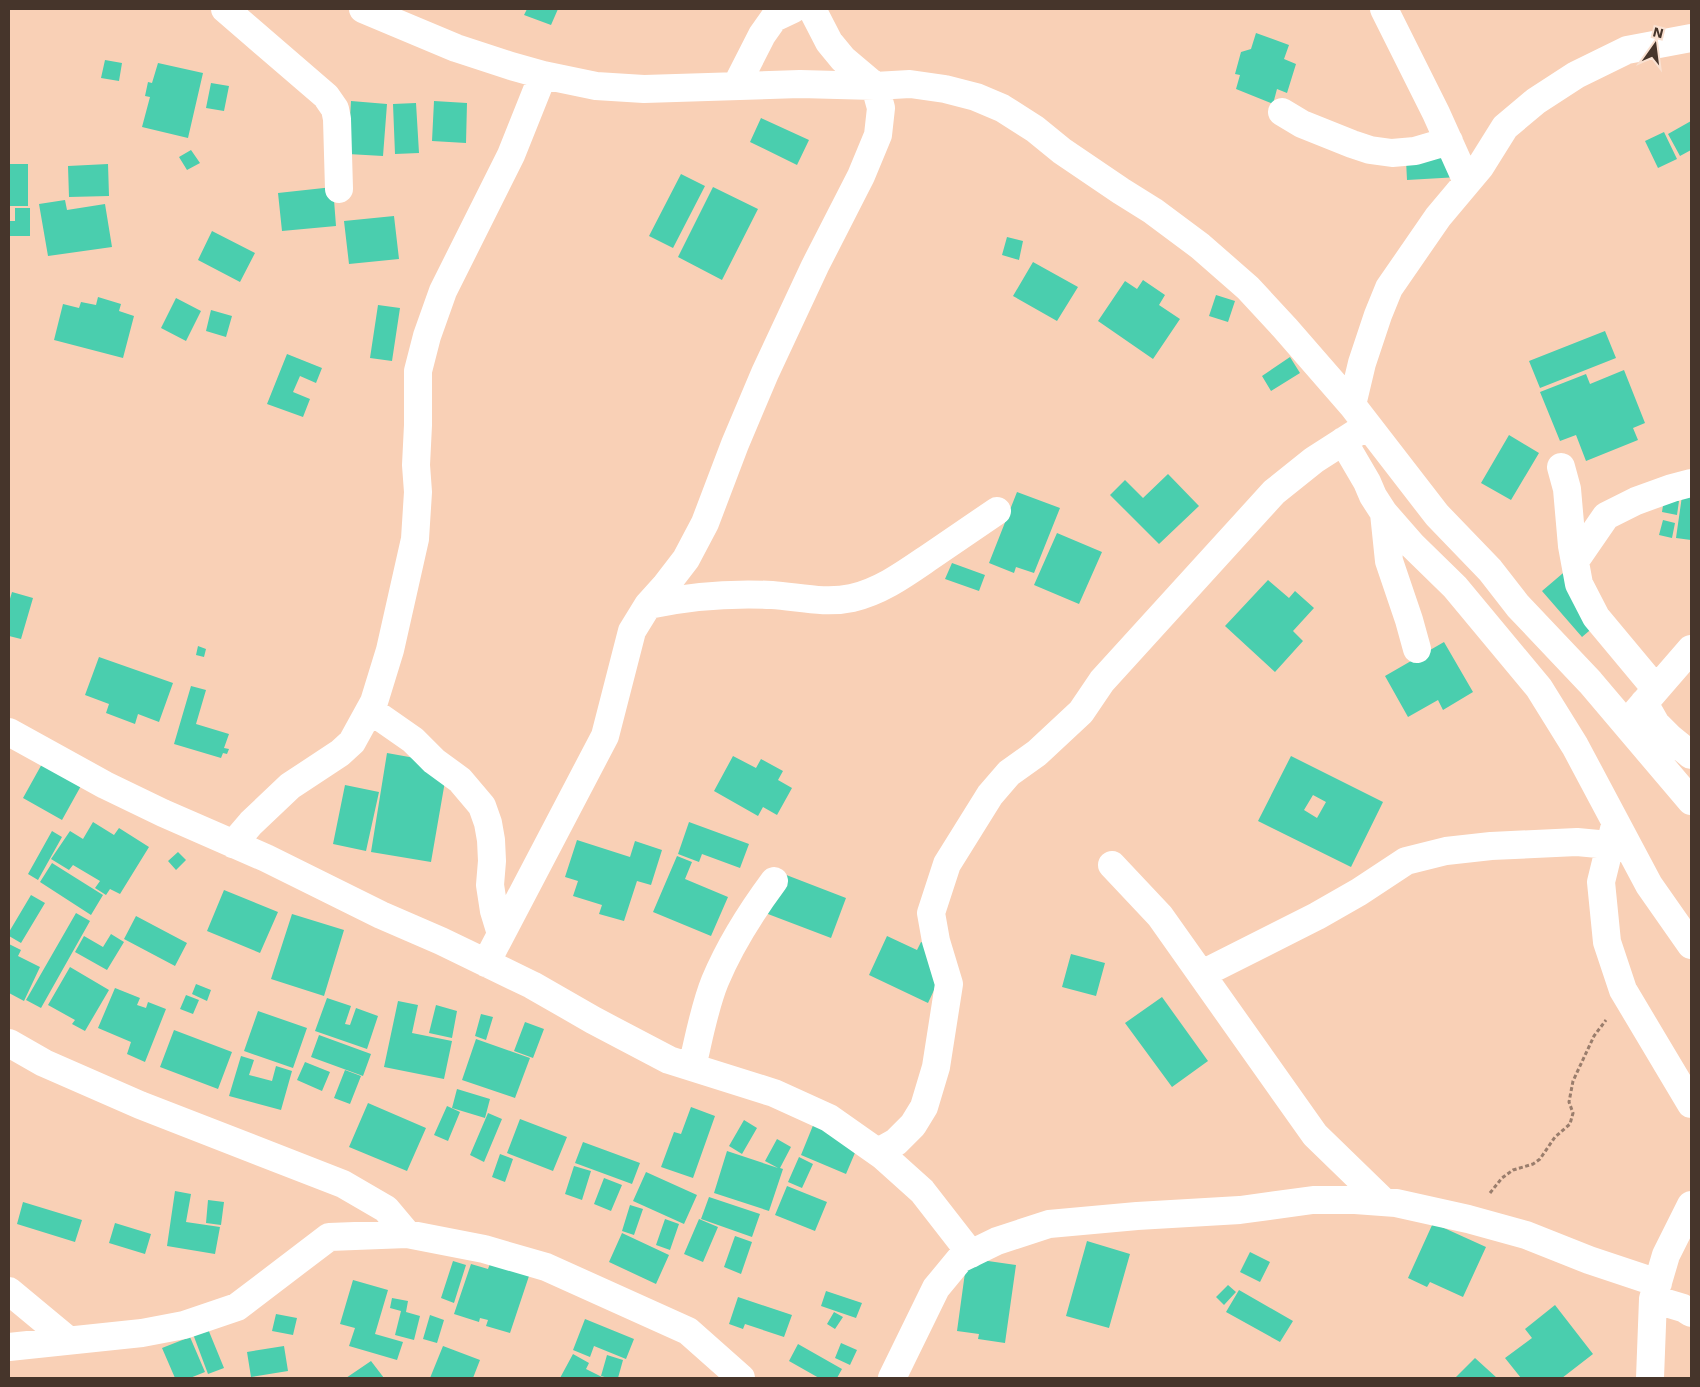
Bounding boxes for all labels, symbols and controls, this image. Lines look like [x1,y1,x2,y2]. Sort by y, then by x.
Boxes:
north arrow [1630,20,1680,70]
text: N [1651,23,1665,41]

